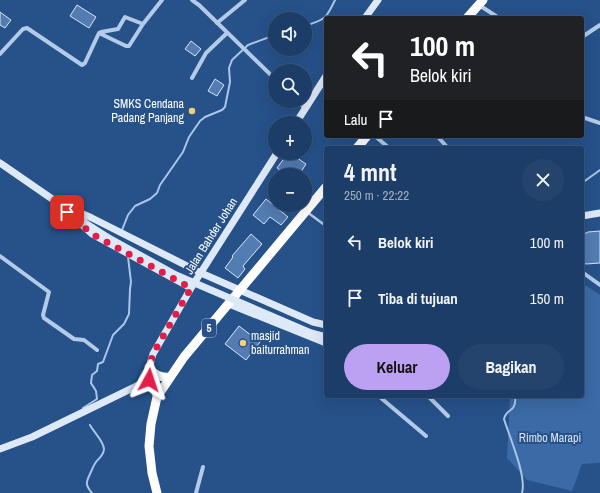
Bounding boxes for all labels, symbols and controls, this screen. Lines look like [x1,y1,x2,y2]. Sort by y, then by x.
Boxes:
map controls [268,12,312,212]
button: sound [268,12,312,56]
text: 100 m [410,27,475,65]
icon: left [344,32,396,84]
text: Belok kiri [410,63,472,88]
button: search [268,64,312,108]
place label: SMKS Cendana Padang Panjang [111,96,185,126]
marker: SMKS Cendana Padang Panjang [187,106,197,116]
icon: arrive [375,108,397,130]
text: Lalu [344,109,367,130]
button: + [268,116,312,160]
text: 4 mnt [344,156,397,188]
button: close [522,159,564,201]
button: − [268,168,312,212]
text: 250 m · 22:22 [344,187,409,204]
pin [50,195,84,229]
street label: Jalan Bahder Johan [181,195,241,277]
icon: arrive [56,201,78,223]
icon: left [344,231,366,253]
text: Belok kiri [378,232,433,253]
text: 100 m [530,232,564,253]
icon: arrive [344,287,366,309]
text: Tiba di tujuan [378,288,458,309]
text: 150 m [530,288,564,309]
road number: 5 [202,319,216,337]
place label: masjid baiturrahman [251,328,310,358]
marker: masjid baiturrahman [238,338,248,348]
button: Keluar [344,344,450,390]
button: Bagikan [458,344,564,390]
position arrow [128,359,170,401]
park label: Rimbo Marapi [519,430,581,446]

